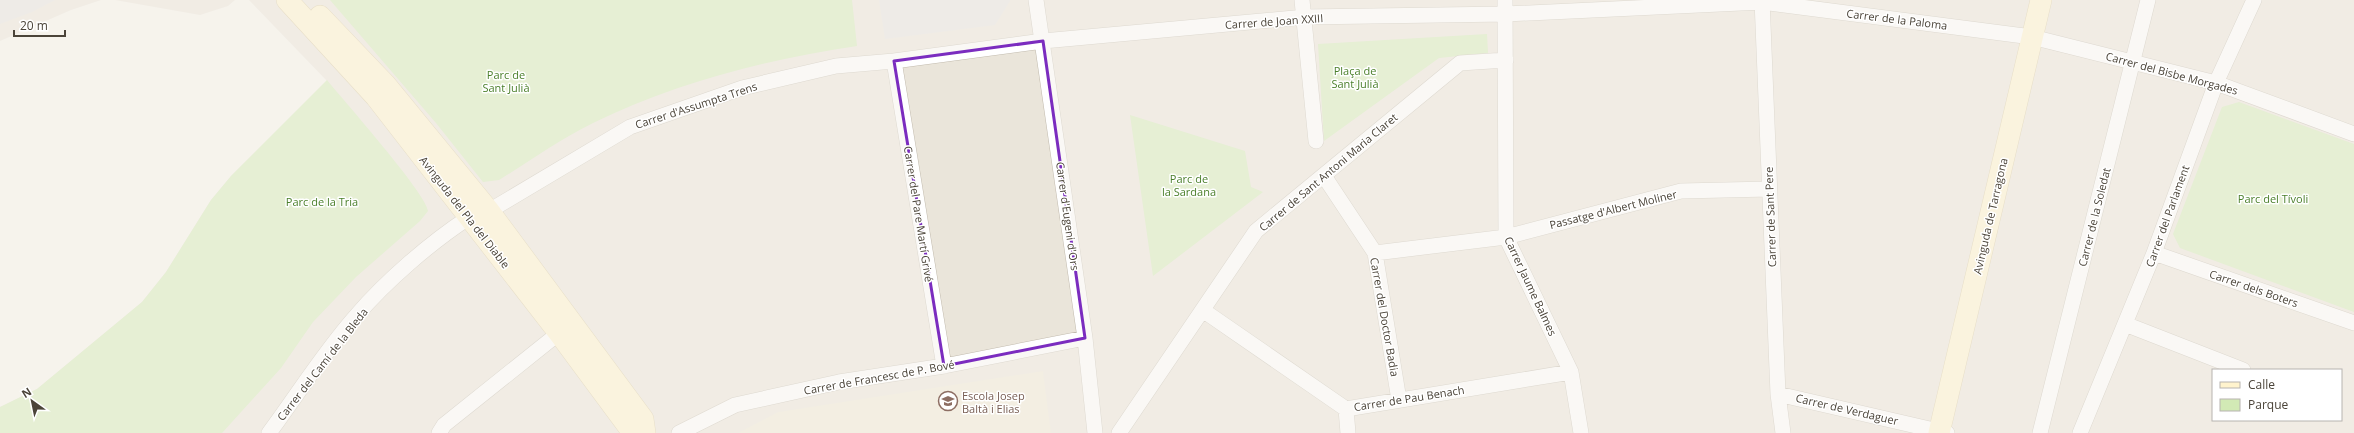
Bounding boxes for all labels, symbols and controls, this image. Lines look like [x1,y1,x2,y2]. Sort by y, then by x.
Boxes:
street label: Carrer de la Paloma [1846,5,1948,33]
street label: Carrer de Joan XXIII [1224,10,1324,32]
scale bar [14,12,65,38]
text: 20 m [20,17,48,34]
street label: Carrer del Bisbe Morgades [2104,48,2240,98]
park label: Plaça de Sant Julià [1331,63,1379,91]
park label: Parc de Sant Julià [482,67,530,95]
street label: Carrer d'Assumpta Trens [633,78,759,132]
street label: Carrer de Sant Antoni Maria Claret [1256,110,1400,234]
street label: Carrer del Pare Martí Grivé [901,145,937,283]
street label: Avinguda del Pla del Diable [416,153,514,271]
street label: Avinguda de Tarragona [1969,156,2011,276]
street label: Carrer d'Eugeni d'Ors [1053,161,1083,271]
street label: Carrer del Parlament [2142,163,2192,269]
street label: Carrer de la Soledat [2074,166,2114,268]
street label: Carrer de Sant Pere [1761,167,1779,267]
park label: Parc de la Sardana [1162,171,1216,199]
street label: Passatge d'Albert Moliner [1548,186,1679,232]
park label: Parc del Tívoli [2238,191,2308,206]
park label: Parc de la Tria [286,194,358,209]
street label: Carrer Jaume Balmes [1501,234,1561,338]
street label: Carrer del Doctor Badia [1367,256,1403,378]
street label: Carrer dels Boters [2208,266,2300,310]
street label: Carrer del Camí de la Bleda [273,304,371,424]
street label: Carrer de Francesc de P. Bové [803,356,955,398]
legend [2212,369,2342,421]
text: Calle [2248,376,2275,393]
north arrow [12,381,52,421]
street label: Carrer de Pau Benach [1353,382,1465,414]
text: N [18,383,34,401]
place label: Escola Josep Baltà i Elias [962,388,1025,416]
school or university icon: Escola Josep Baltà i Elias [937,390,959,412]
street label: Carrer de Verdaguer [1794,390,1900,428]
text: Parque [2248,396,2288,413]

